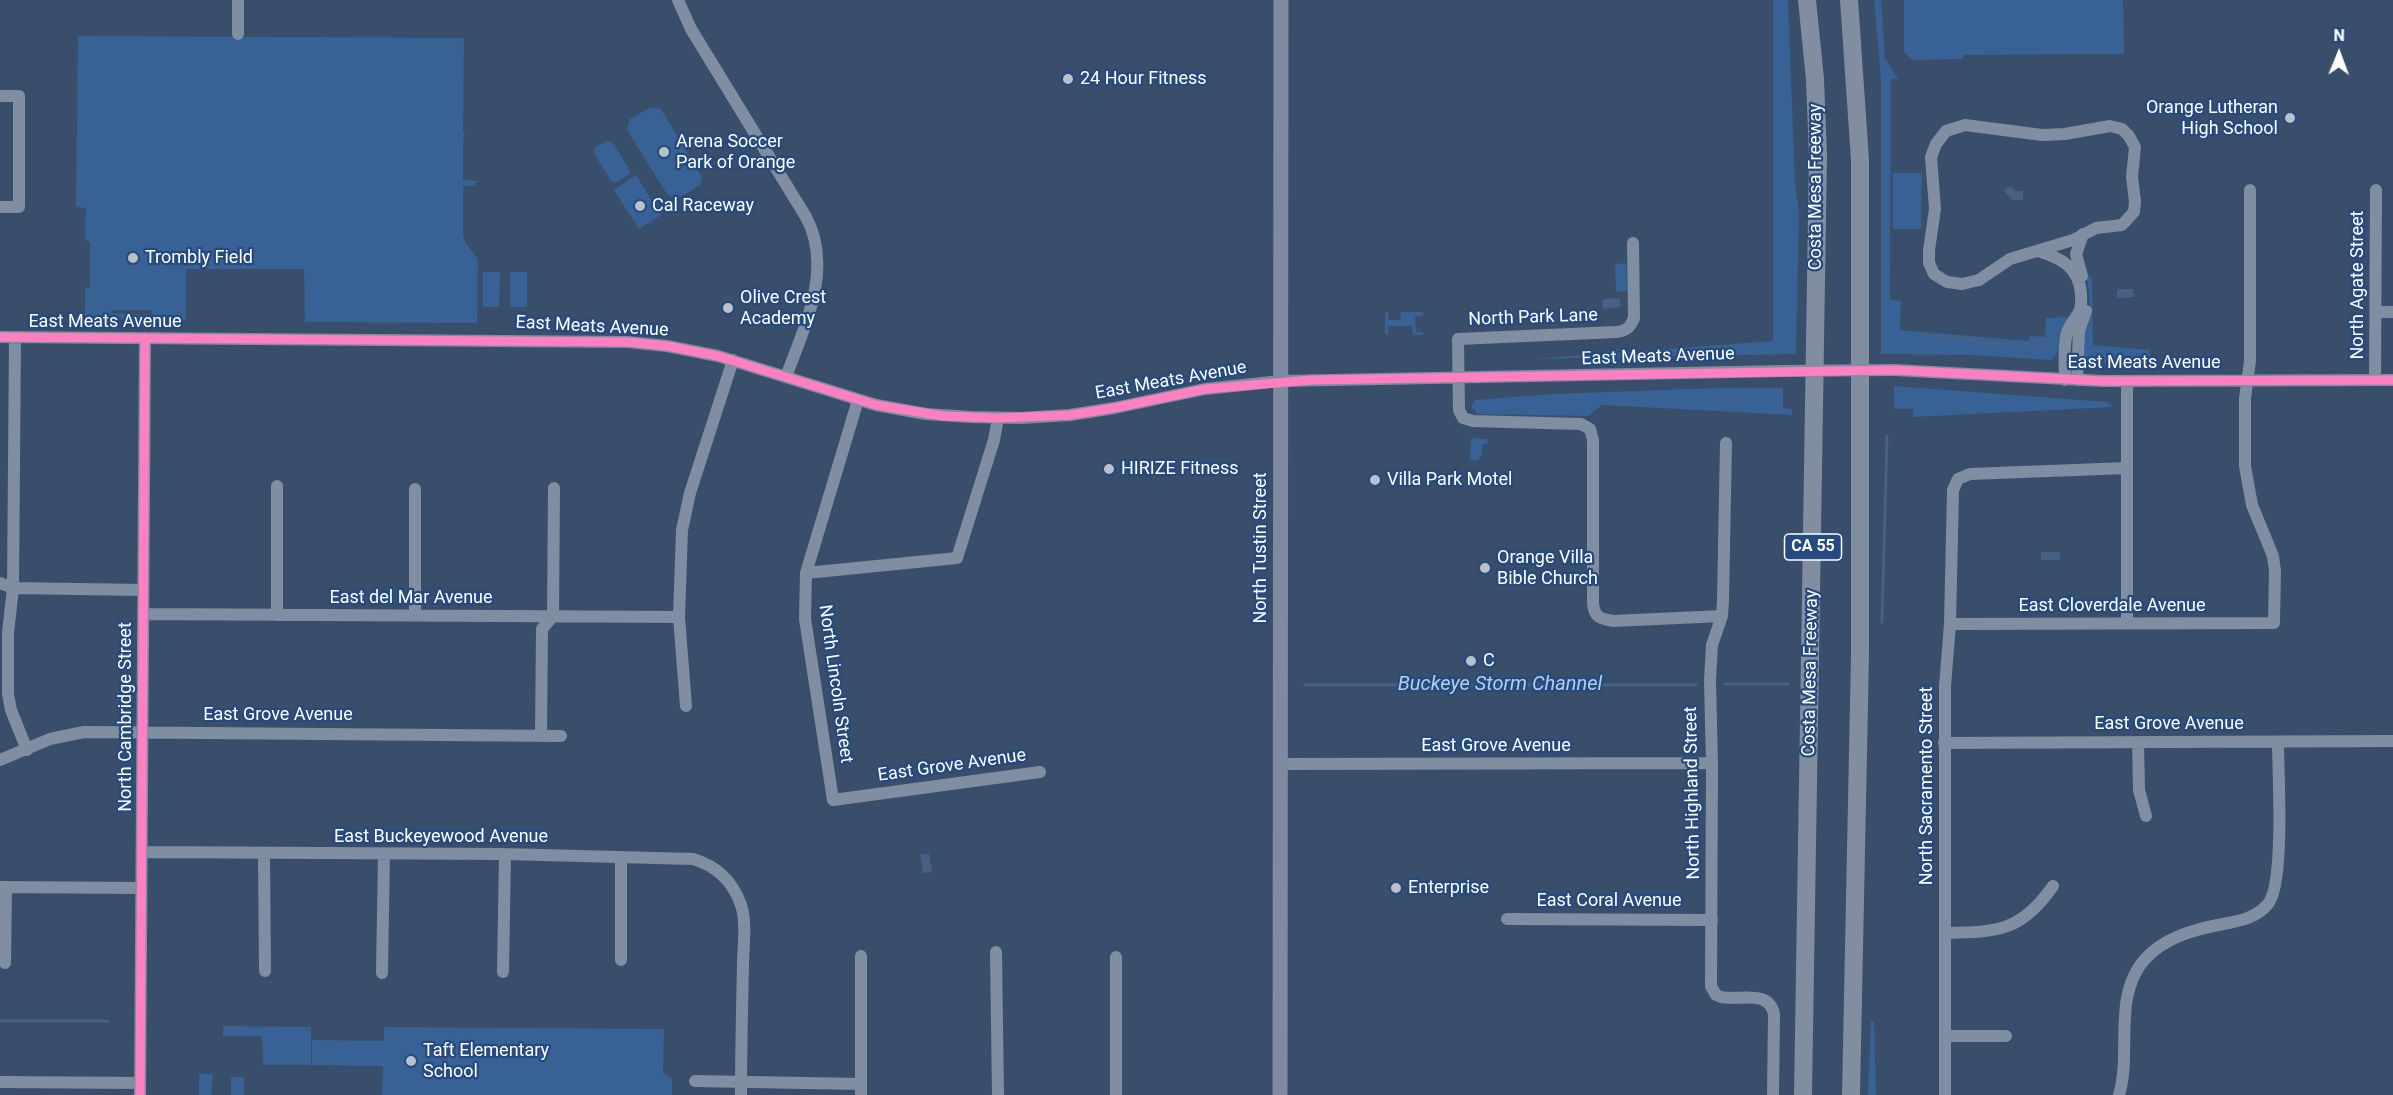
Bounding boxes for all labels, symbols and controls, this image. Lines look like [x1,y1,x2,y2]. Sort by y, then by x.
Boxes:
north arrow [2309,24,2369,84]
text: N [2334,26,2345,45]
place label: 24 Hour Fitness [1080,68,1207,90]
marker: 24 Hour Fitness [1061,72,1075,86]
place label: Orange Lutheran High School [2146,97,2278,140]
street label: Costa Mesa Freeway [1805,104,1827,270]
marker: Orange Lutheran High School [2283,111,2297,125]
place label: Arena Soccer Park of Orange [676,131,795,174]
marker: Arena Soccer Park of Orange [657,145,671,159]
place label: Cal Raceway [652,195,754,217]
marker: Cal Raceway [633,199,647,213]
street label: North Agate Street [2347,211,2369,359]
place label: Trombly Field [145,247,253,269]
marker: Trombly Field [126,251,140,265]
place label: Olive Crest Academy [740,287,826,330]
marker: Olive Crest Academy [721,301,735,315]
street label: North Park Lane [1468,305,1598,331]
street label: East Meats Avenue [28,311,182,333]
street label: East Meats Avenue [515,312,669,342]
street label: East Meats Avenue [1581,344,1735,370]
street label: East Meats Avenue [2067,352,2221,374]
street label: East Meats Avenue [1094,357,1248,405]
place label: HIRIZE Fitness [1121,458,1238,480]
marker: HIRIZE Fitness [1102,462,1116,476]
place label: Villa Park Motel [1387,469,1512,491]
street label: North Tustin Street [1250,472,1272,624]
marker: Villa Park Motel [1368,473,1382,487]
road number: CA 55 [1784,534,1842,560]
place label: Orange Villa Bible Church [1497,547,1598,590]
marker: Orange Villa Bible Church [1478,561,1492,575]
street label: East del Mar Avenue [329,587,493,609]
street label: Costa Mesa Freeway [1799,589,1823,757]
street label: East Cloverdale Avenue [2018,595,2206,617]
street label: North Lincoln Street [813,603,857,765]
street label: North Cambridge Street [115,622,137,812]
place label: C [1483,650,1495,672]
marker: C [1464,654,1478,668]
water label: Buckeye Storm Channel [1398,673,1602,697]
street label: North Sacramento Street [1916,687,1938,885]
street label: East Grove Avenue [203,704,353,726]
street label: North Highland Street [1681,706,1705,880]
street label: East Grove Avenue [2094,713,2244,735]
street label: East Grove Avenue [1421,735,1571,757]
street label: East Grove Avenue [876,745,1028,787]
street label: East Buckeyewood Avenue [334,826,548,848]
place label: Enterprise [1408,877,1489,899]
marker: Enterprise [1389,881,1403,895]
street label: East Coral Avenue [1537,890,1681,912]
place label: Taft Elementary School [423,1040,549,1082]
marker: Taft Elementary School [404,1054,418,1068]

